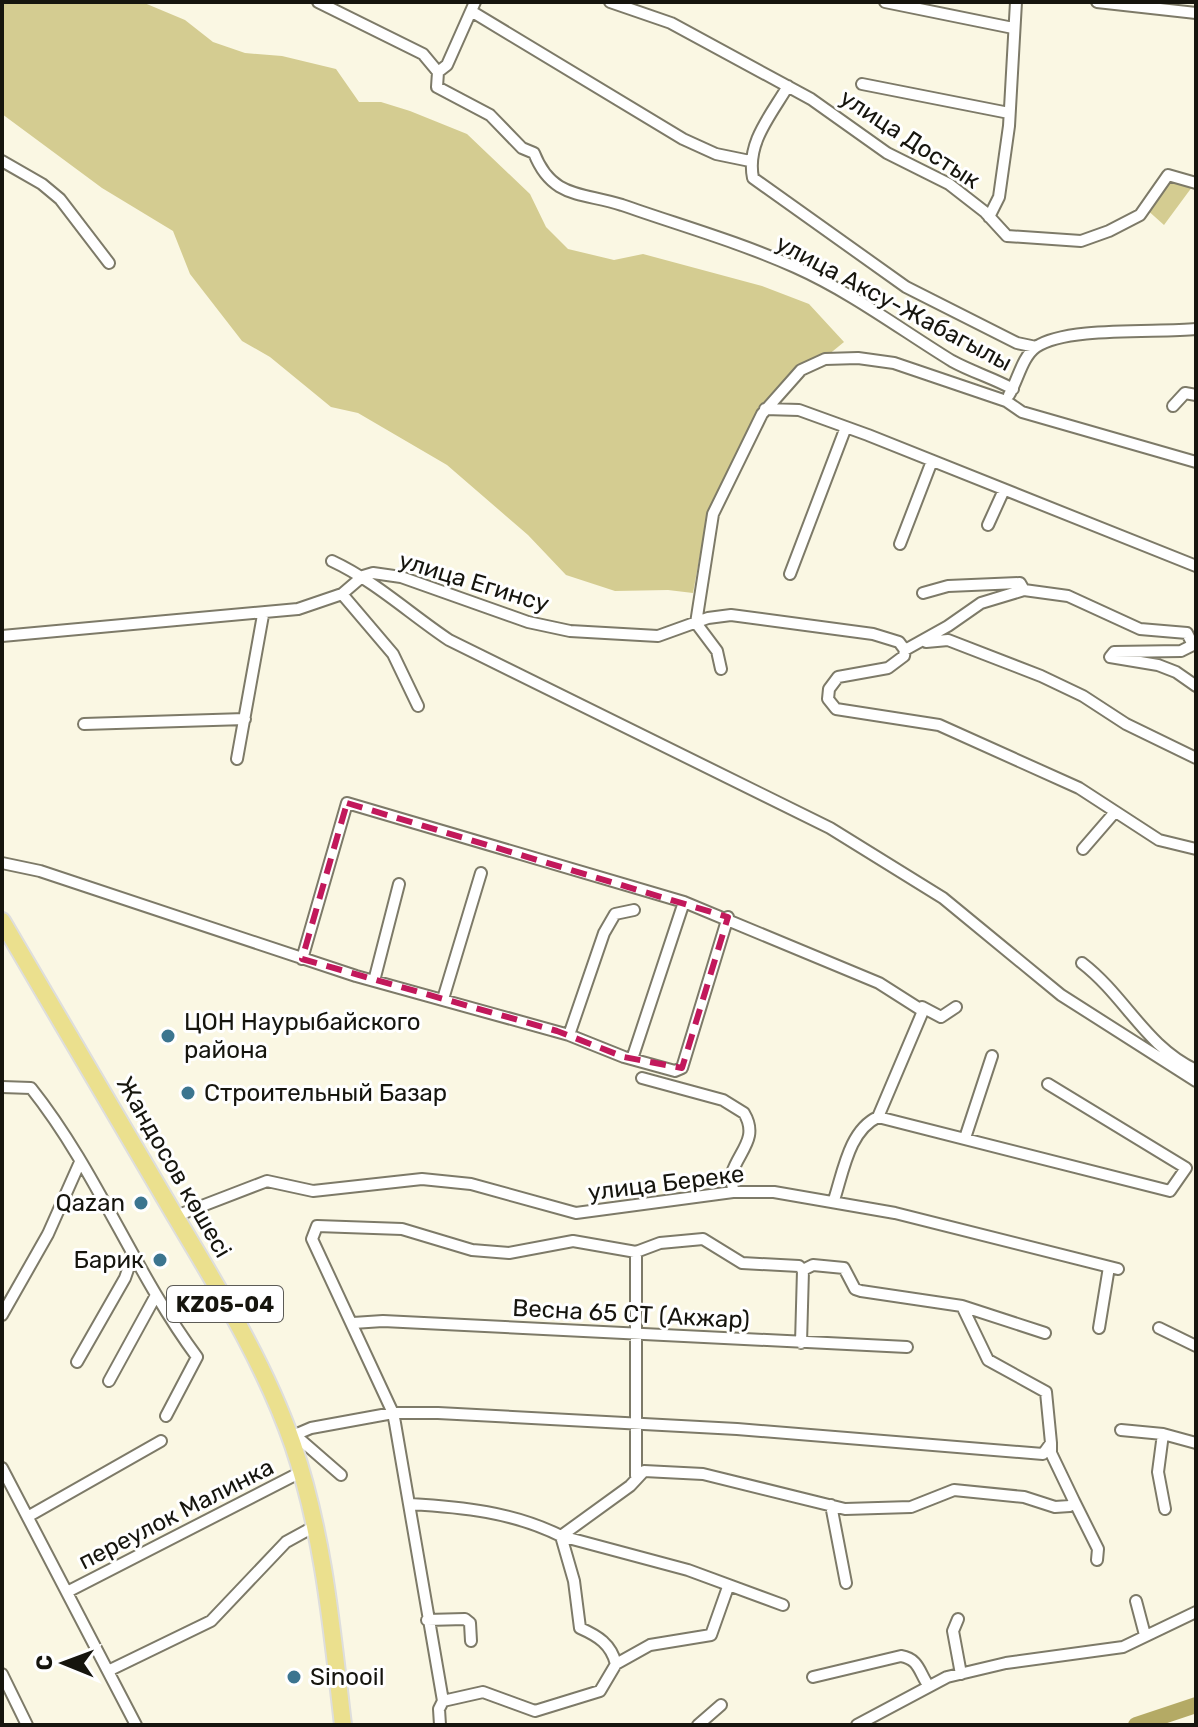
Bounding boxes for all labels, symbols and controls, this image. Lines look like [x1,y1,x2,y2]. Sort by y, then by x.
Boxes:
street label: улица Достык [835,83,985,195]
street label: улица Аксу-Жабагылы [771,229,1017,377]
street label: улица Егинсу [396,546,552,618]
place label: ЦОН Наурыбайского района [184,1008,421,1064]
marker: ЦОН Наурыбайского района [159,1027,177,1045]
street label: Жандосов көшесі [111,1072,237,1262]
place label: Строительный Базар [204,1079,447,1107]
marker: Строительный Базар [179,1084,197,1102]
street label: улица Береке [586,1160,746,1206]
place label: Qazan [55,1189,125,1217]
marker: Qazan [132,1194,150,1212]
place label: Барик [74,1246,144,1274]
marker: Барик [151,1251,169,1269]
road number: KZ05-04 [167,1286,283,1322]
street label: Весна 65 СТ (Акжар) [512,1294,750,1334]
street label: переулок Малинка [74,1453,278,1575]
north arrow [24,1623,104,1703]
text: С [31,1655,58,1671]
place label: Sinooil [310,1663,384,1691]
marker: Sinooil [285,1668,303,1686]

